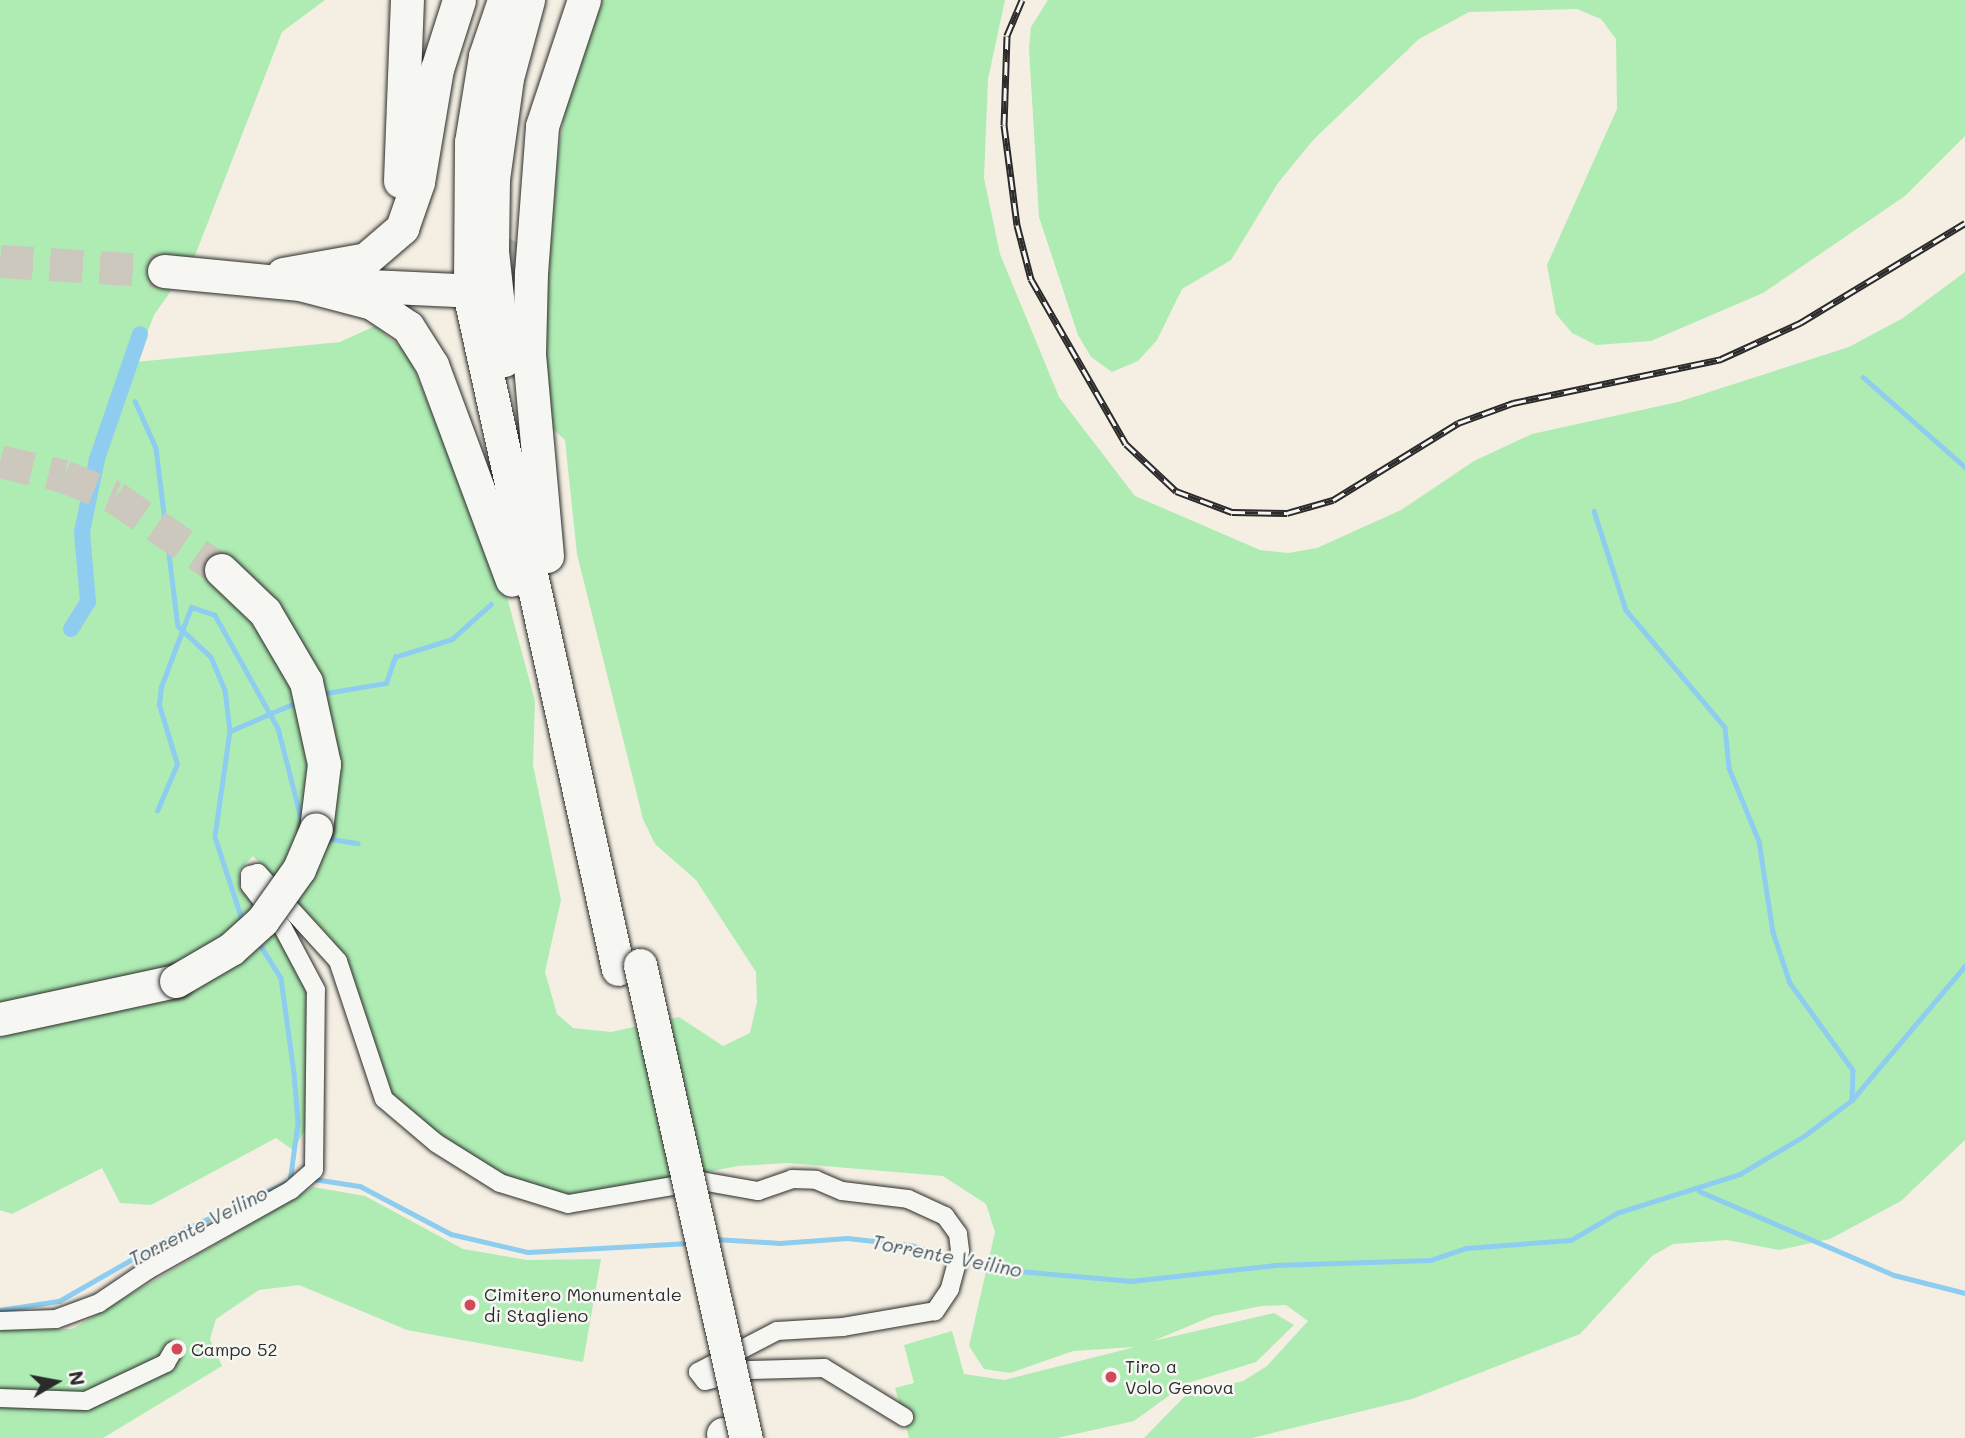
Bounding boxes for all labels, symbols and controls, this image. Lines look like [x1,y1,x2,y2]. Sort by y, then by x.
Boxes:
water label: Torrente Veilino [125,1181,271,1271]
water label: Torrente Veilino [870,1230,1024,1282]
place label: Cimitero Monumentale di Staglieno [484,1284,682,1326]
marker: Cimitero Monumentale di Staglieno [462,1297,478,1313]
place label: Campo 52 [191,1338,277,1360]
marker: Campo 52 [169,1341,185,1357]
north arrow [21,1347,91,1417]
place label: Tiro a Volo Genova [1125,1356,1234,1398]
text: N [64,1369,91,1388]
marker: Tiro a Volo Genova [1103,1369,1119,1385]

